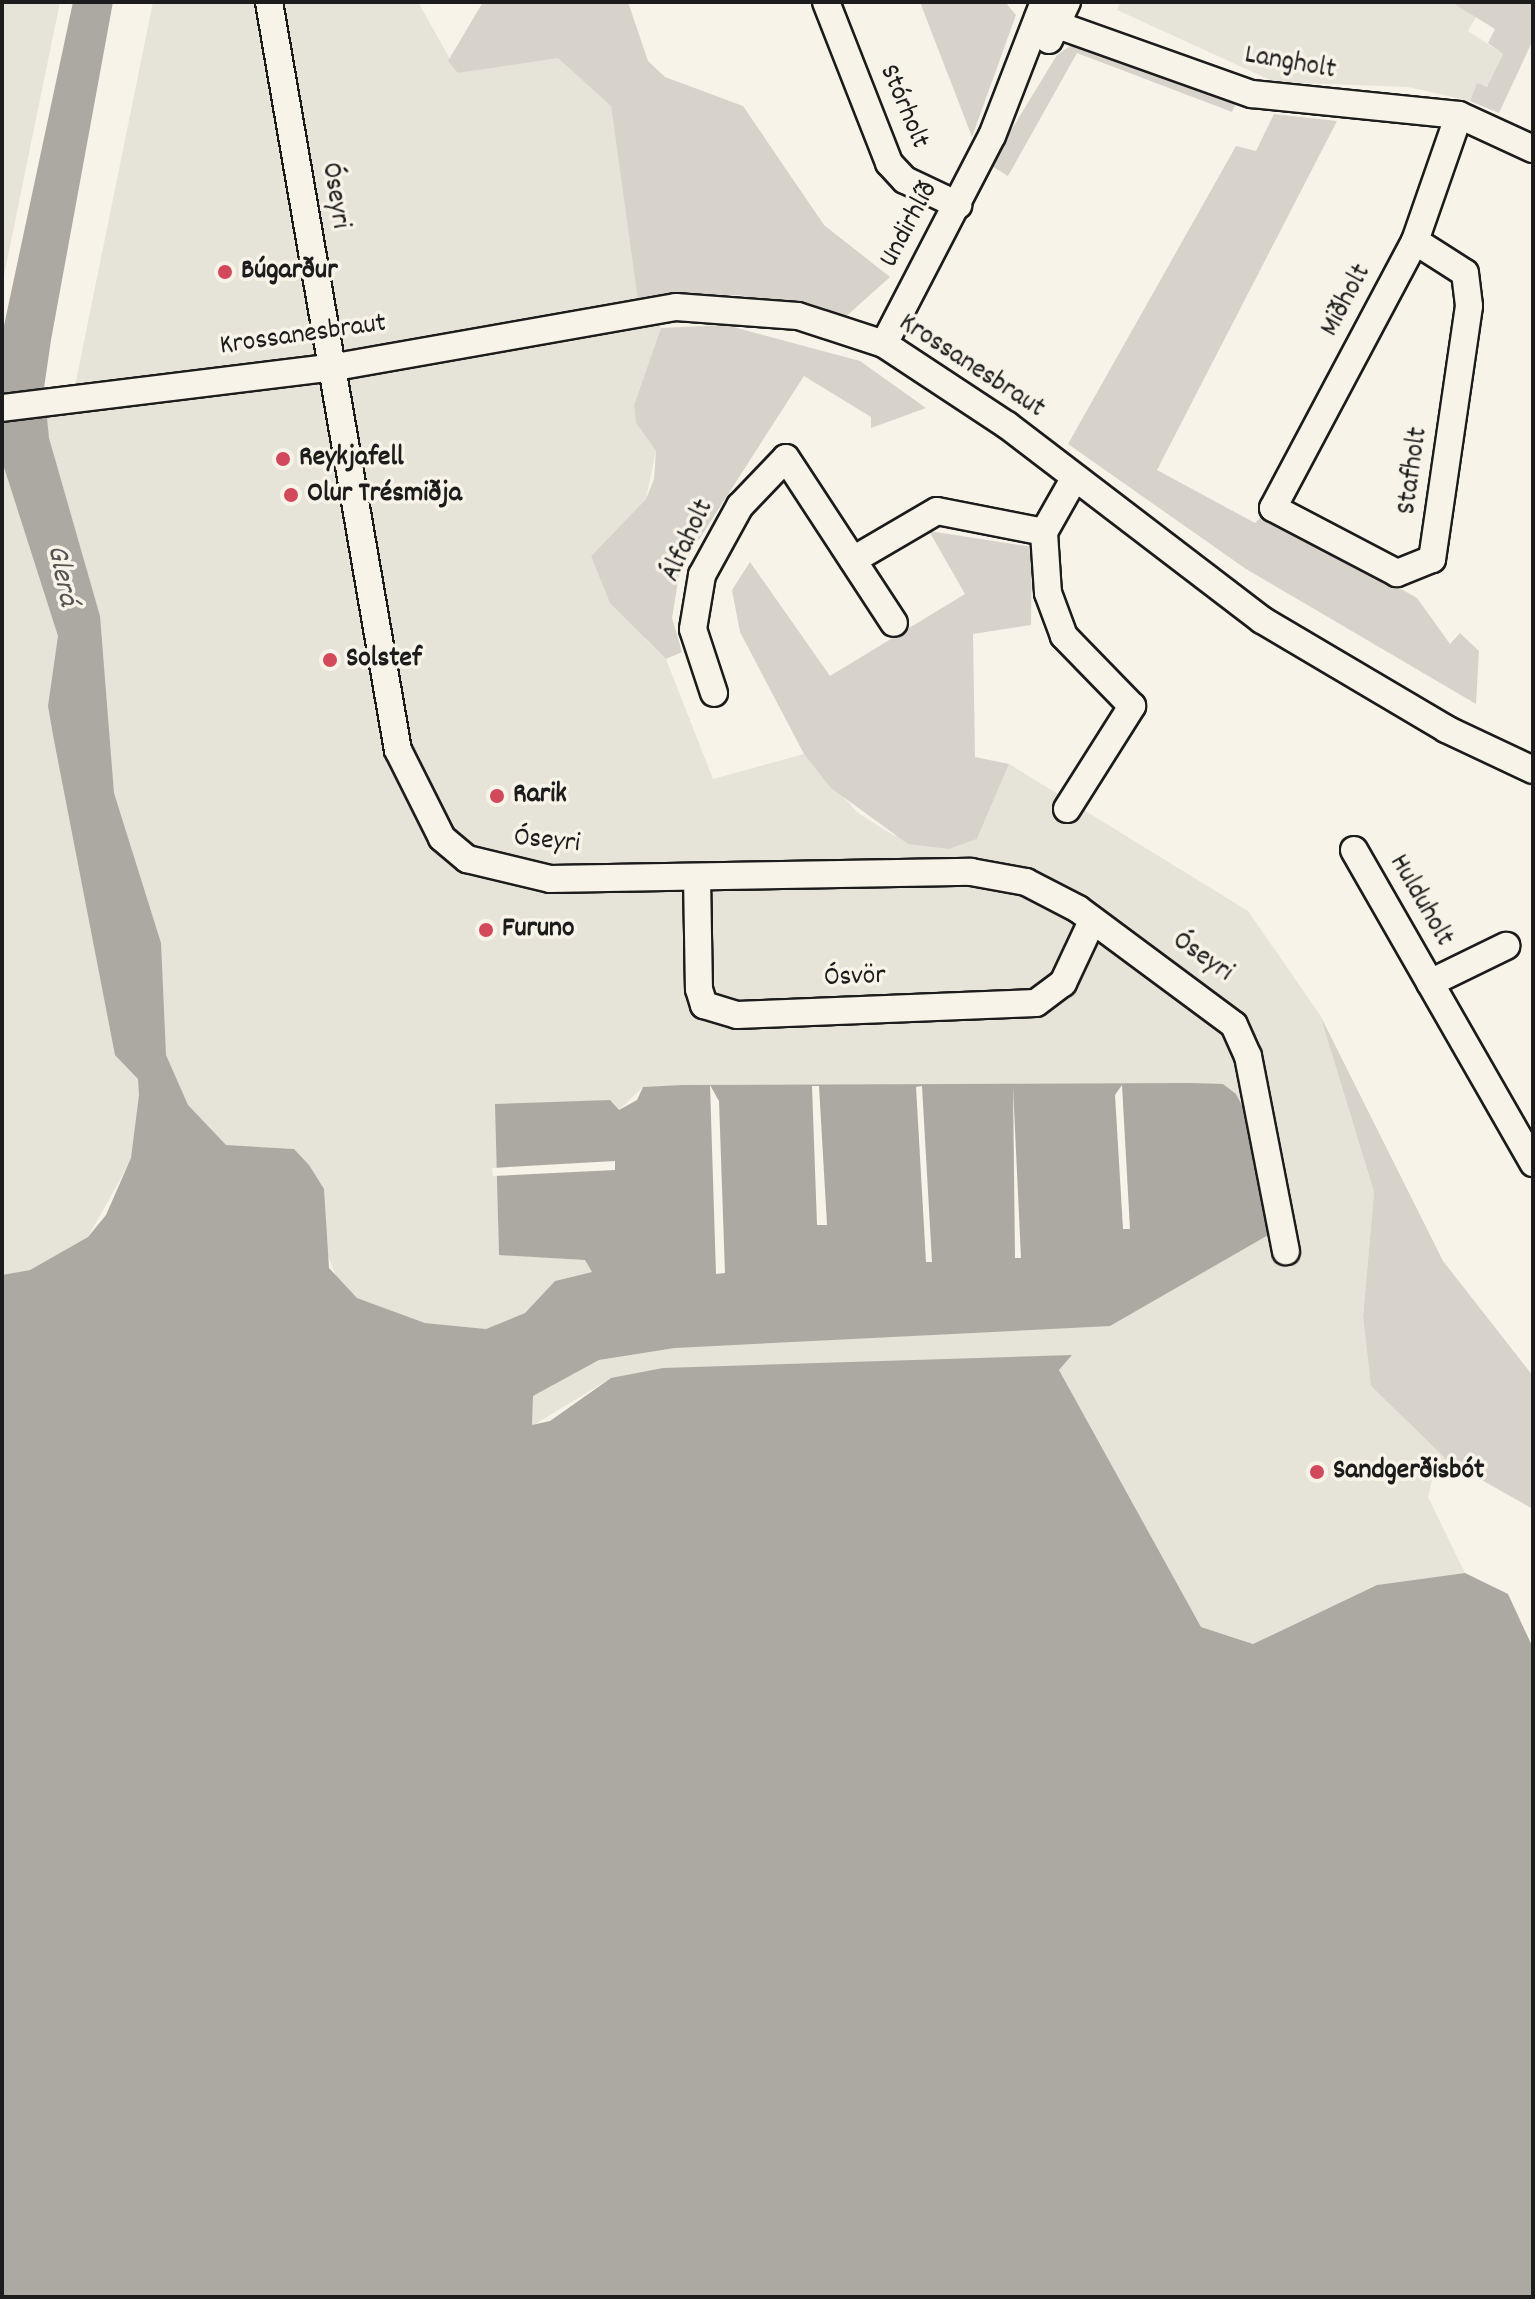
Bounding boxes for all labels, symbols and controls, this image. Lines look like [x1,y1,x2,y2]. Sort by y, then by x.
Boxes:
street label: Langholt [1242,39,1338,89]
street label: Stórholt [870,60,936,154]
street label: Óseyri [312,161,356,231]
street label: Undirhlíð [873,176,947,274]
place label: Búgarður [241,255,338,289]
street label: Miðholt [1314,259,1380,343]
marker: Búgarður [216,263,234,281]
street label: Krossanesbraut [892,307,1050,427]
street label: Krossanesbraut [218,308,388,364]
street label: Stafholt [1391,425,1437,517]
place label: Reykjafell [299,442,404,476]
marker: Reykjafell [274,450,292,468]
place label: Olur Trésmiðja [307,478,462,512]
marker: Olur Trésmiðja [282,486,300,504]
street label: Álfaholt [656,495,722,587]
water label: Glerá [36,542,84,610]
place label: Solstef [346,643,422,677]
marker: Solstef [321,651,339,669]
place label: Rarik [513,779,567,813]
marker: Rarik [488,787,506,805]
street label: Óseyri [512,822,582,862]
street label: Hulduholt [1380,849,1460,953]
place label: Furuno [502,913,574,947]
marker: Furuno [477,921,495,939]
street label: Óseyri [1165,925,1239,991]
street label: Ósvör [824,960,886,996]
place label: Sandgerðisbót [1333,1455,1484,1489]
marker: Sandgerðisbót [1308,1463,1326,1481]

